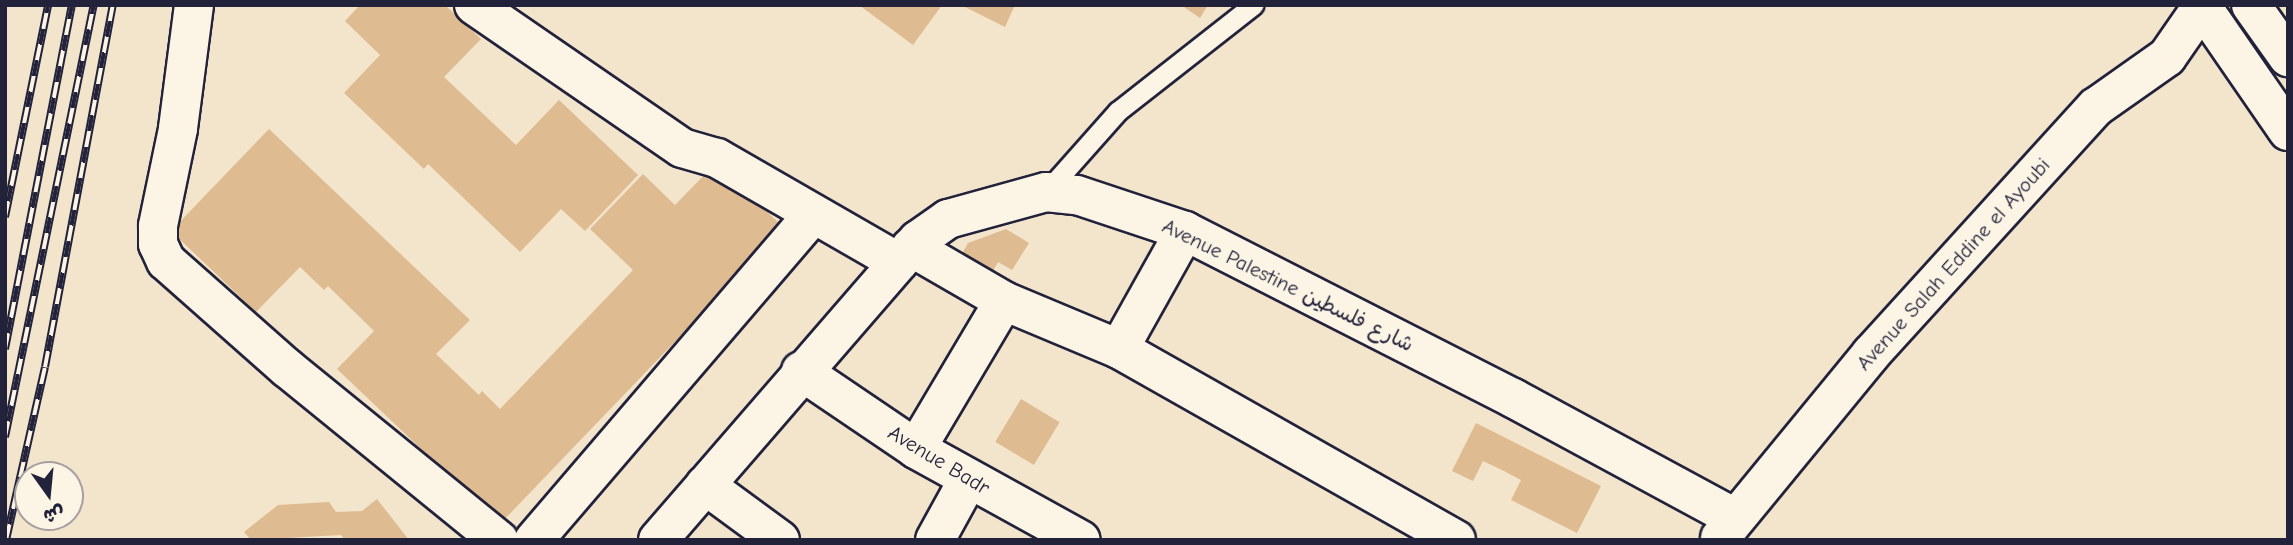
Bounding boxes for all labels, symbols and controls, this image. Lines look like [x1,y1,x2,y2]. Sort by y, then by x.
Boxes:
street label: Avenue Salah Eddine el Ayoubi [1851,153,2055,375]
street label: Avenue Palestine شارع فلسطين [1158,213,1418,357]
street label: Avenue Badr [884,420,994,500]
north arrow [14,461,84,531]
text: ش [41,501,67,528]

